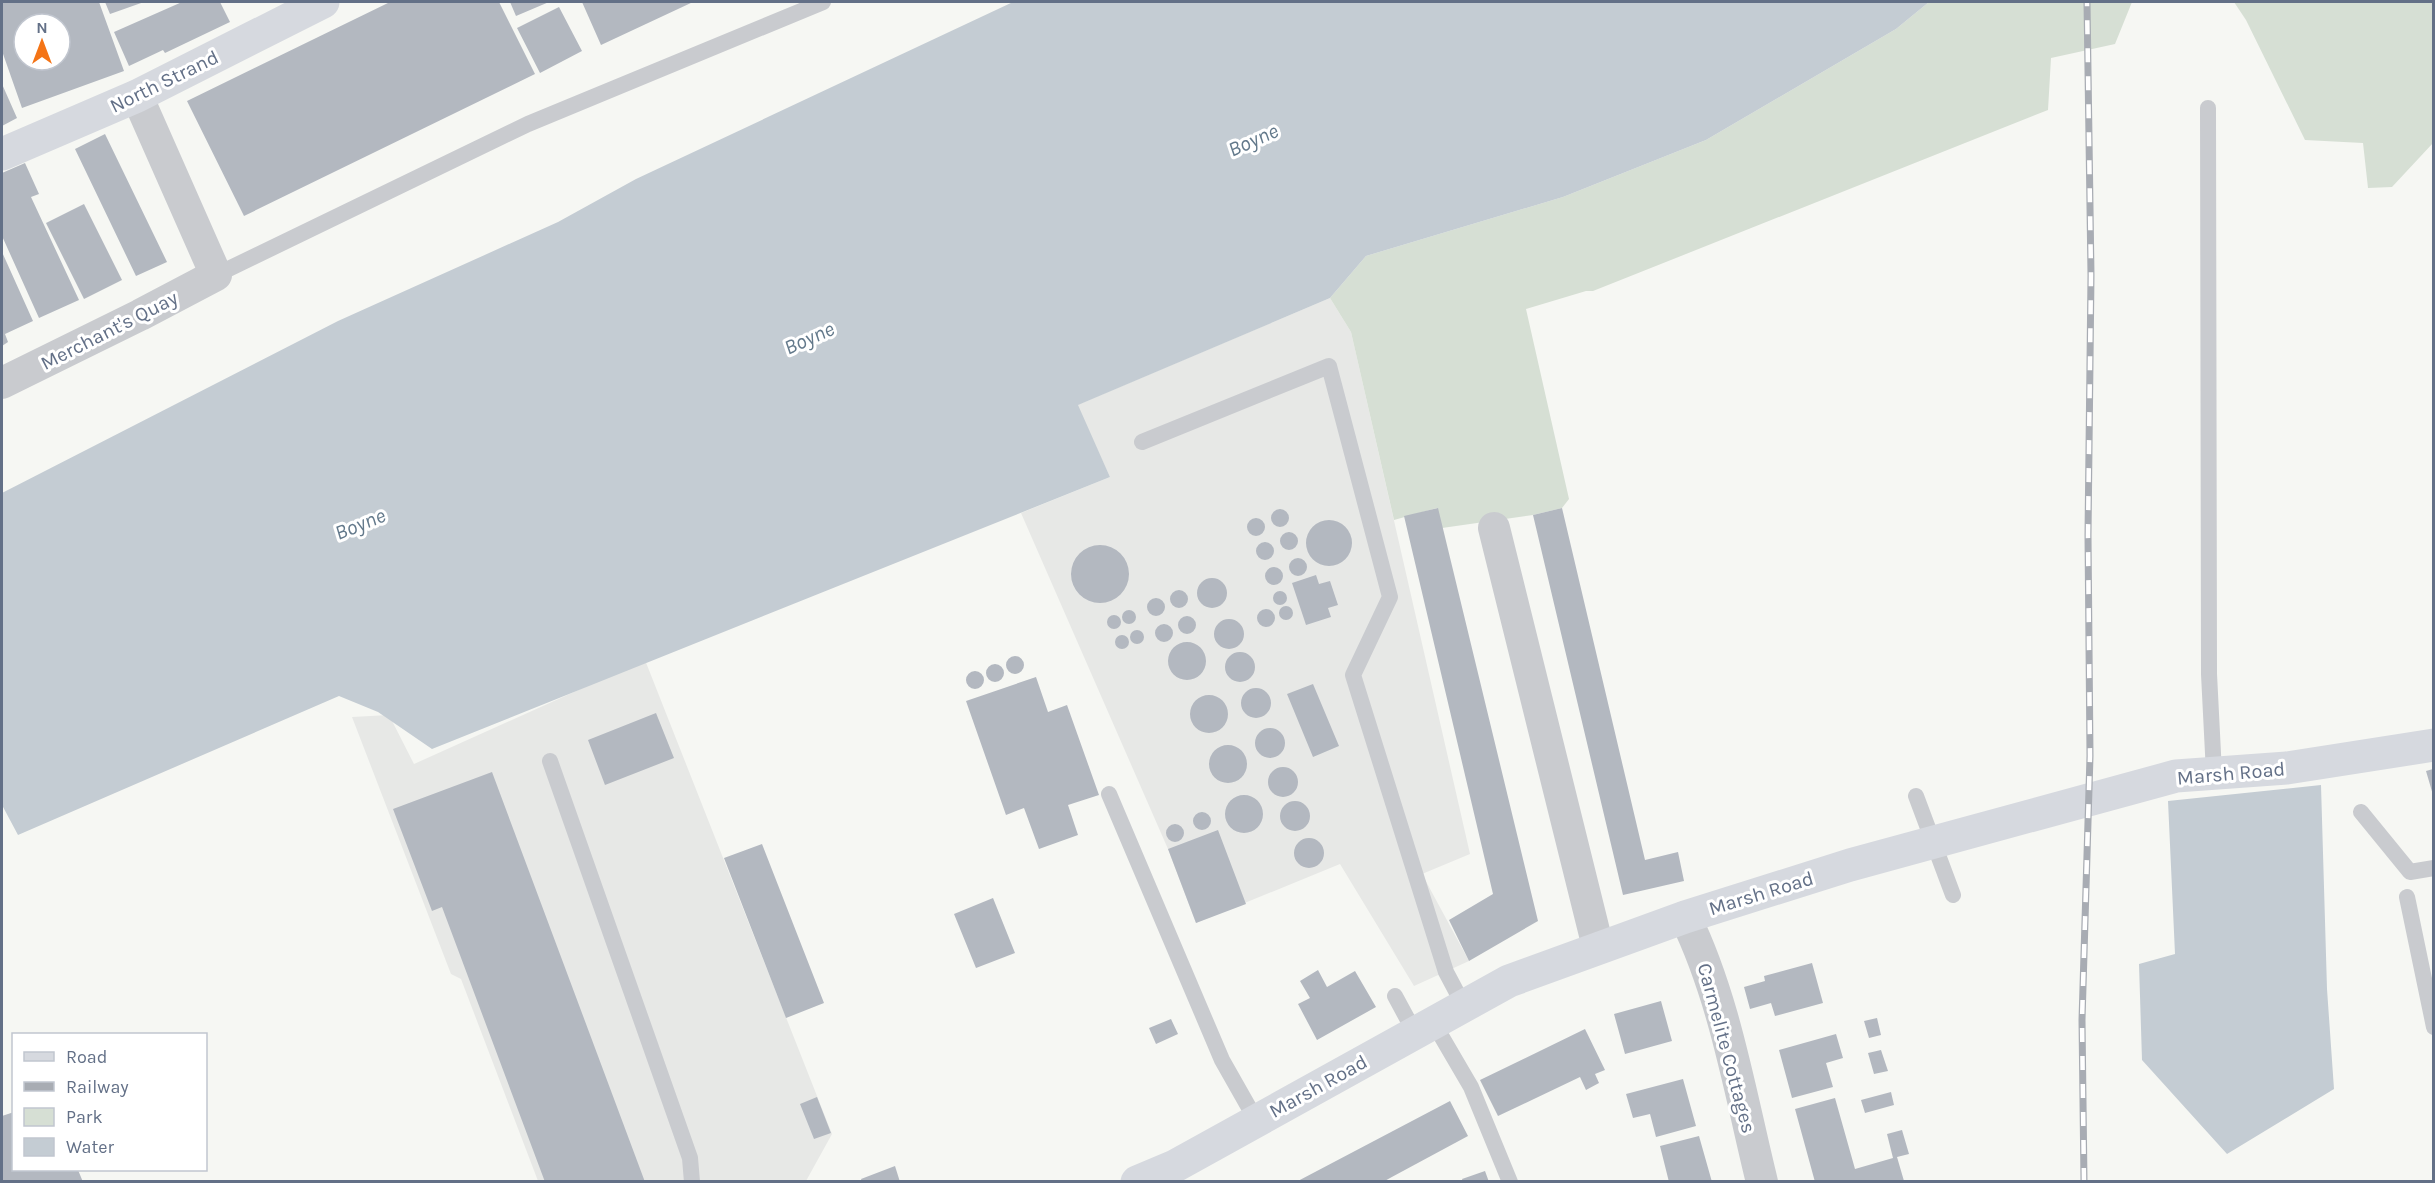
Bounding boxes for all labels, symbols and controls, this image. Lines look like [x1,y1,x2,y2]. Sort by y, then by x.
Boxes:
north arrow [12,12,72,72]
text: N [36,18,48,37]
street label: North Strand [106,45,222,118]
water label: Boyne [1224,118,1282,162]
street label: Merchant's Quay [37,286,182,375]
water label: Boyne [780,316,838,360]
water label: Boyne [331,503,389,545]
street label: Marsh Road [2176,757,2286,790]
street label: Marsh Road [1706,867,1816,920]
street label: Carmelite Cottages [1693,961,1760,1136]
legend [12,1033,207,1171]
text: Road [66,1046,107,1068]
street label: Marsh Road [1265,1050,1371,1123]
text: Railway [66,1076,129,1098]
text: Park [66,1106,103,1128]
text: Water [66,1136,114,1158]

